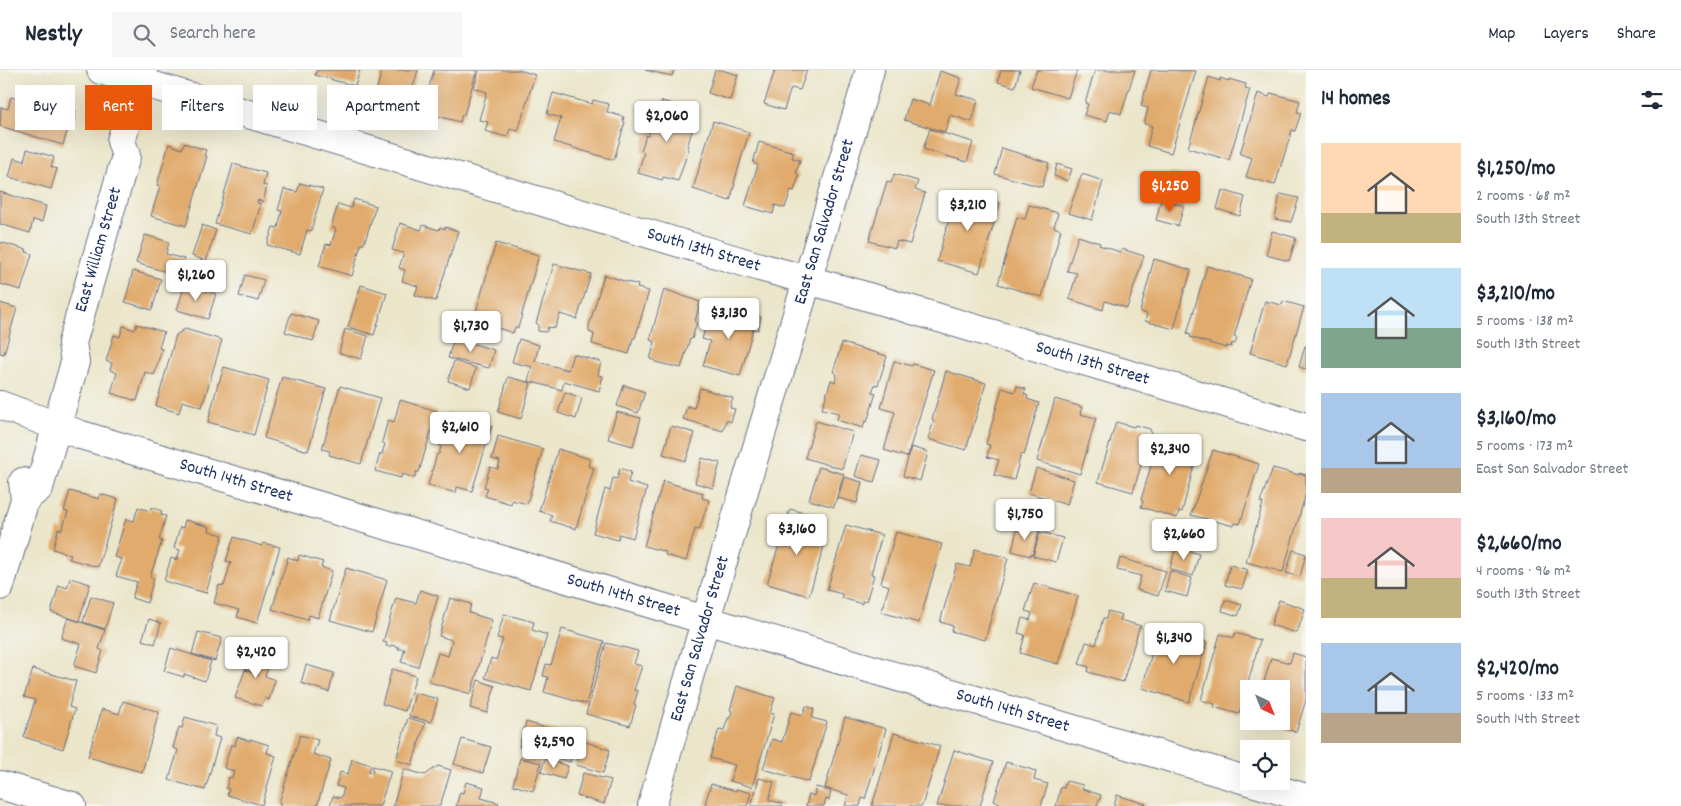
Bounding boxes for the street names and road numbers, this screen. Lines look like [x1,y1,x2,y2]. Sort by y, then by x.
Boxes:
street label: East San Salvador Street [788,136,861,308]
street label: East William Street [69,184,129,315]
street label: South 13th Street [644,221,764,279]
street label: South 13th Street [1033,335,1153,392]
street label: South 14th Street [176,452,296,510]
street label: East San Salvador Street [664,553,736,725]
street label: South 14th Street [564,567,683,624]
street label: South 14th Street [953,682,1073,740]

